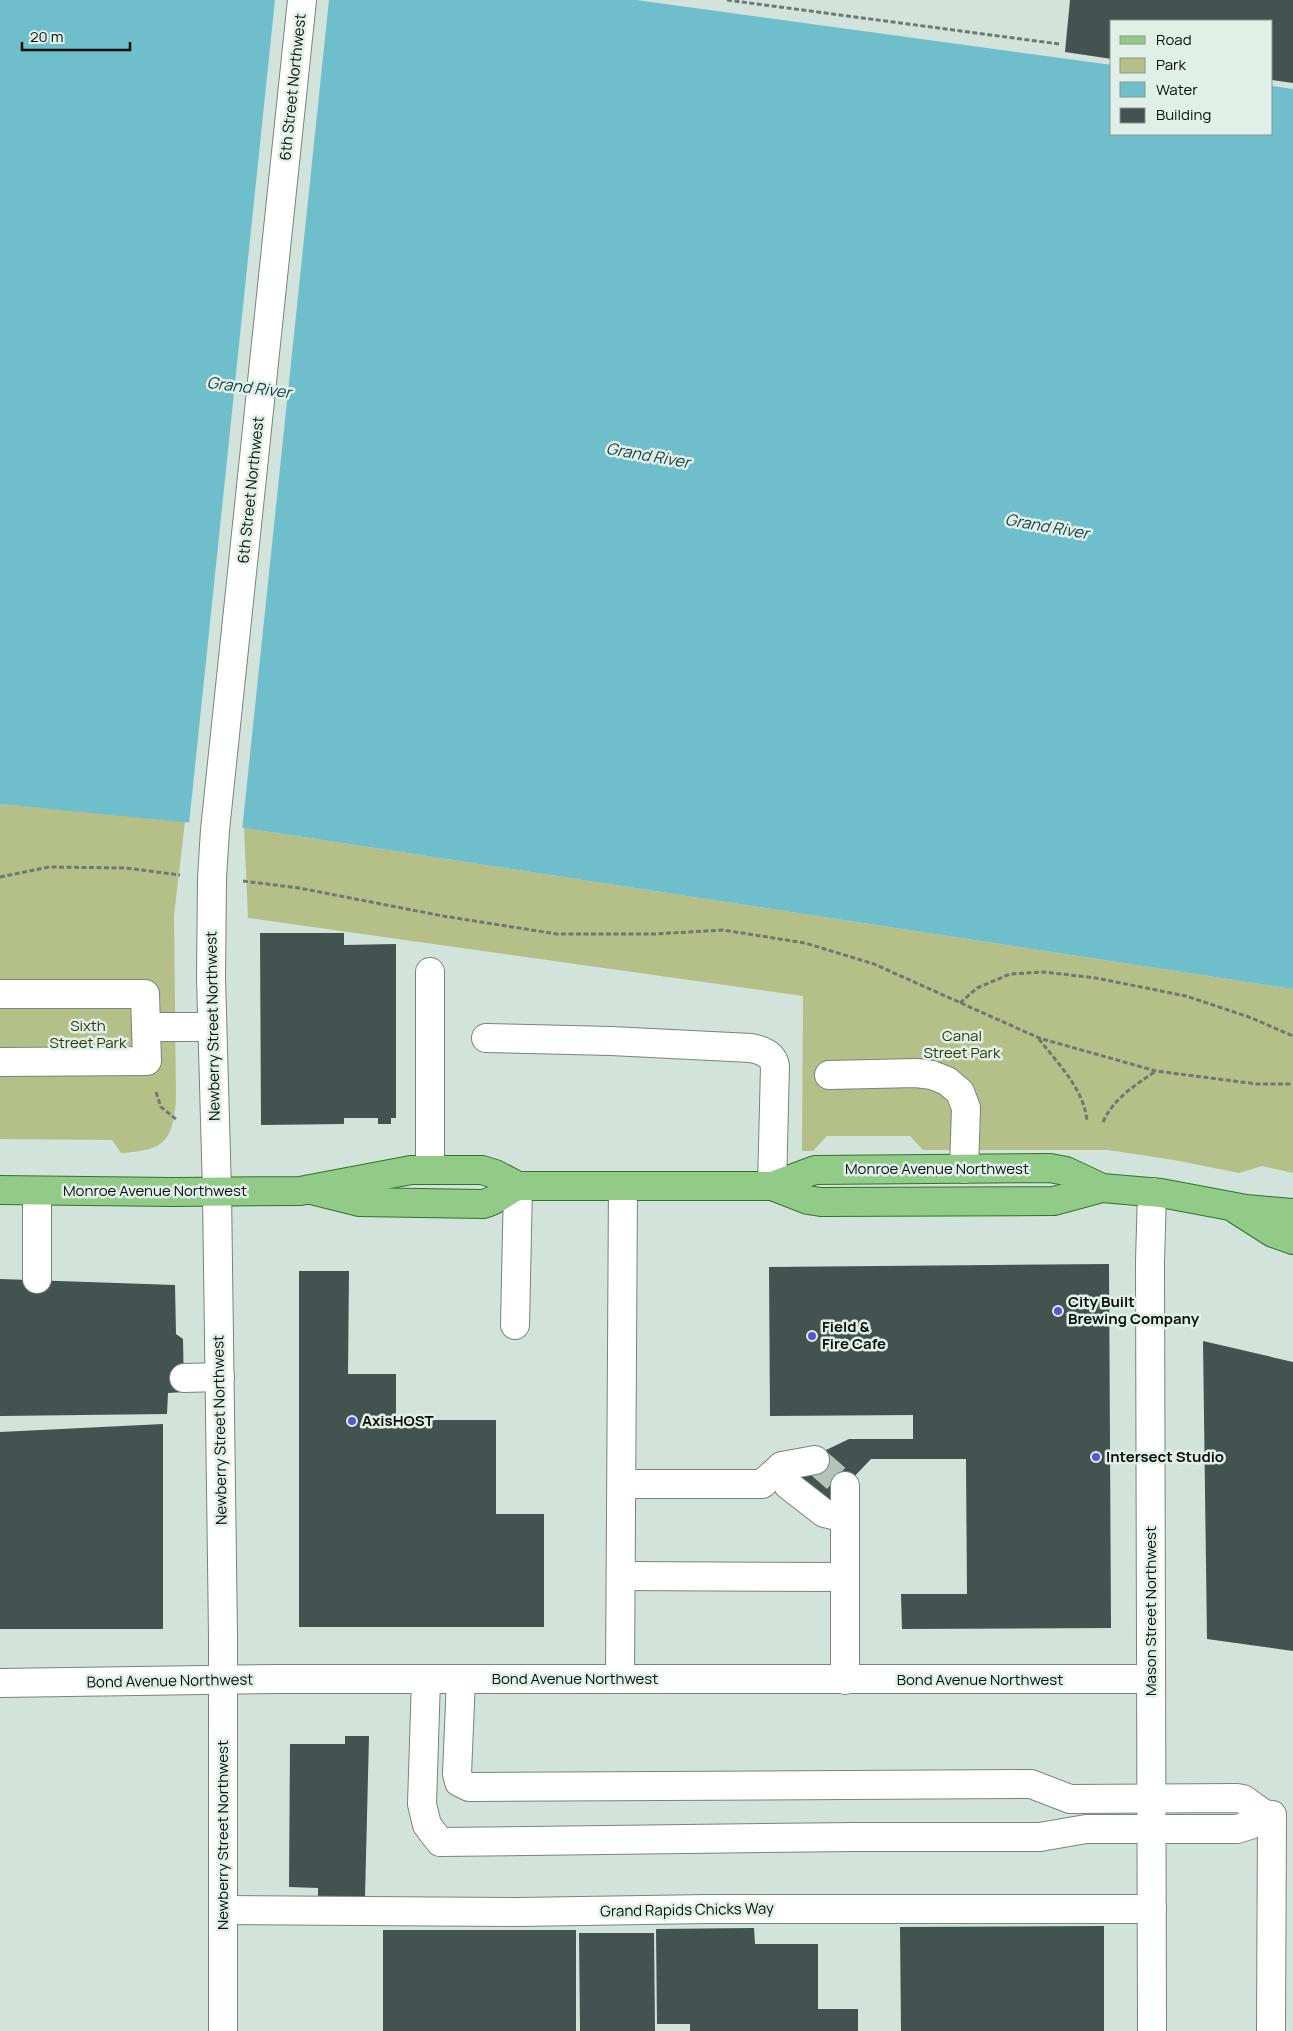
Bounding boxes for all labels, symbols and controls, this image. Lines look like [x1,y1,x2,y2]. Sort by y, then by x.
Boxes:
street label: 6th Street Northwest [274,12,311,161]
scale bar [22,20,130,52]
legend [1110,20,1273,135]
text: 20 m [30,26,63,47]
text: Road [1156,29,1192,50]
text: Park [1156,54,1186,75]
text: Water [1156,79,1198,100]
text: Building [1156,104,1211,125]
water label: Grand River [206,371,294,403]
street label: 6th Street Northwest [232,415,269,564]
water label: Grand River [604,437,694,474]
water label: Grand River [1003,508,1093,545]
street label: Newberry Street Northwest [200,931,225,1121]
park label: Sixth Street Park [50,1015,127,1053]
park label: Canal Street Park [924,1025,1001,1063]
street label: Monroe Avenue Northwest [845,1158,1029,1179]
street label: Monroe Avenue Northwest [63,1180,247,1201]
place label: City Built Brewing Company [1068,1291,1200,1329]
marker: City Built Brewing Company [1052,1305,1064,1317]
place label: Field & Fire Cafe [822,1316,886,1354]
marker: Field & Fire Cafe [806,1330,818,1342]
street label: Newberry Street Northwest [207,1335,232,1525]
place label: AxisHOST [362,1410,434,1431]
marker: AxisHOST [346,1415,358,1427]
place label: Intersect Studio [1106,1446,1224,1467]
marker: Intersect Studio [1090,1451,1102,1463]
street label: Mason Street Northwest [1140,1526,1161,1696]
street label: Bond Avenue Northwest [492,1668,658,1689]
street label: Bond Avenue Northwest [87,1669,253,1692]
street label: Bond Avenue Northwest [897,1669,1063,1690]
street label: Newberry Street Northwest [212,1740,233,1930]
street label: Grand Rapids Chicks Way [600,1897,774,1922]

